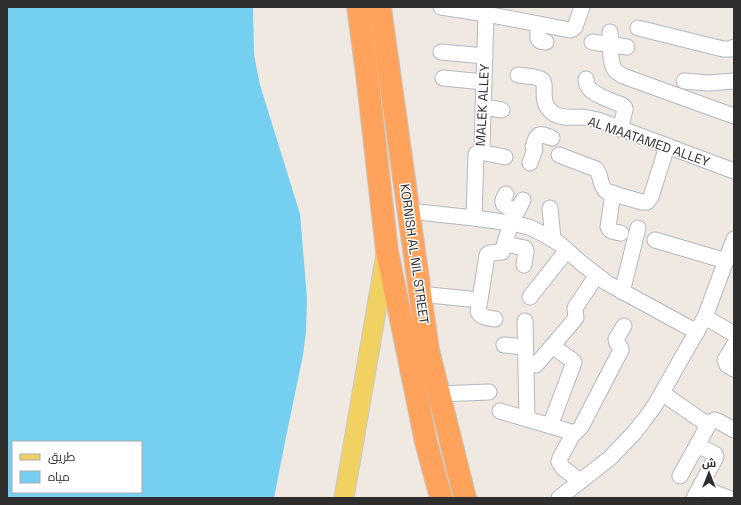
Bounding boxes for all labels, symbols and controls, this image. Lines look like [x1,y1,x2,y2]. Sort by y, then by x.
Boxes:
street label: MALEK ALLEY [472,63,493,147]
street label: AL MAATAMED ALLEY [586,113,712,170]
street label: KORNISH AL NIL STREET [396,183,433,326]
legend [12,441,142,493]
text: طريق [48,449,76,465]
north arrow [689,453,729,493]
text: ش [702,456,716,470]
text: مياه [48,469,70,485]

